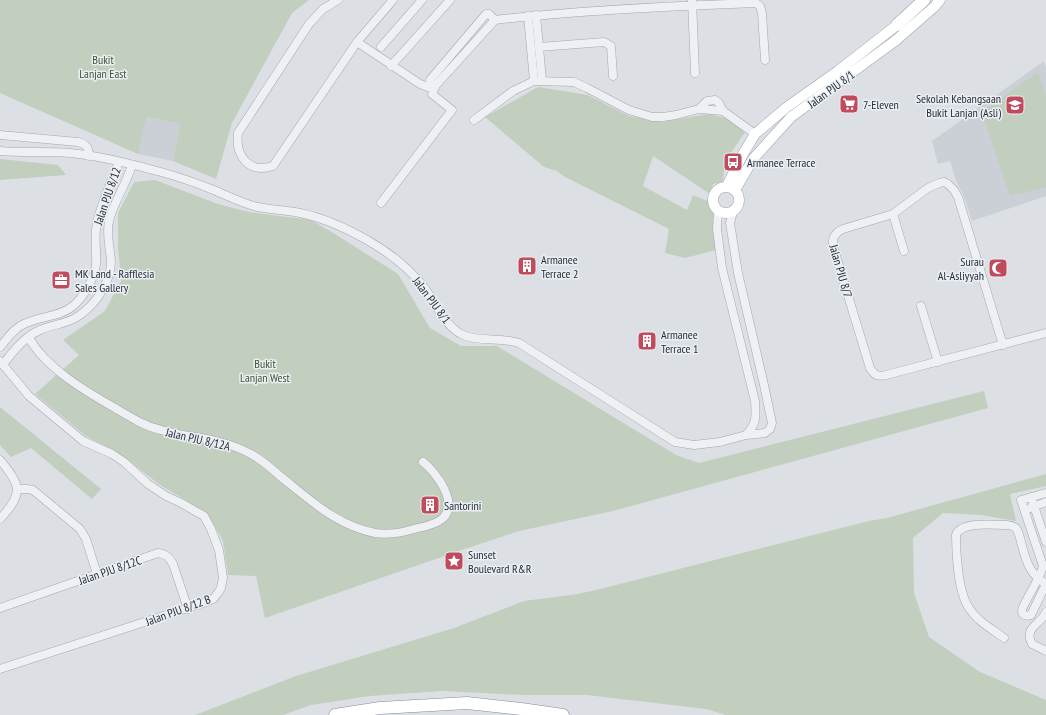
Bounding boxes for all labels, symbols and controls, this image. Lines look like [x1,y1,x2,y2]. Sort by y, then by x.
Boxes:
park label: Bukit Lanjan East [79,52,127,81]
street label: Jalan PJU 8/1 [804,67,857,112]
place label: Sekolah Kebangsaan Bukit Lanjan (Asli) [916,91,1001,120]
supermarket icon: 7-Eleven [838,93,860,115]
school or university icon: Sekolah Kebangsaan Bukit Lanjan (Asli) [1004,94,1026,116]
place label: 7-Eleven [863,97,899,112]
bus stop icon: Armanee Terrace [722,151,744,173]
place label: Armanee Terrace [747,155,815,170]
street label: Jalan PJU 8/12 [90,165,124,228]
street label: Jalan PJU 8/7 [826,242,856,299]
place label: Armanee Terrace 2 [541,252,578,281]
place label: Surau Al-Asliyyah [938,254,984,283]
building icon: Armanee Terrace 2 [516,255,538,277]
mosque icon: Surau Al-Asliyyah [987,257,1009,279]
place label: MK Land - Rafflesia Sales Gallery [75,266,154,295]
office icon: MK Land - Rafflesia Sales Gallery [50,269,72,291]
street label: Jalan PJU 8/1 [409,273,454,326]
place label: Armanee Terrace 1 [661,327,698,356]
building icon: Armanee Terrace 1 [636,330,658,352]
park label: Bukit Lanjan West [240,356,291,385]
street label: Jalan PJU 8/12A [163,424,232,454]
building icon: Santorini [419,494,441,516]
place label: Santorini [444,498,481,513]
place label: Sunset Boulevard R&R [468,547,532,576]
place icon: Sunset Boulevard R&R [443,550,465,572]
street label: Jalan PJU 8/12C [76,552,144,588]
street label: Jalan PJU 8/12 B [142,591,213,629]

